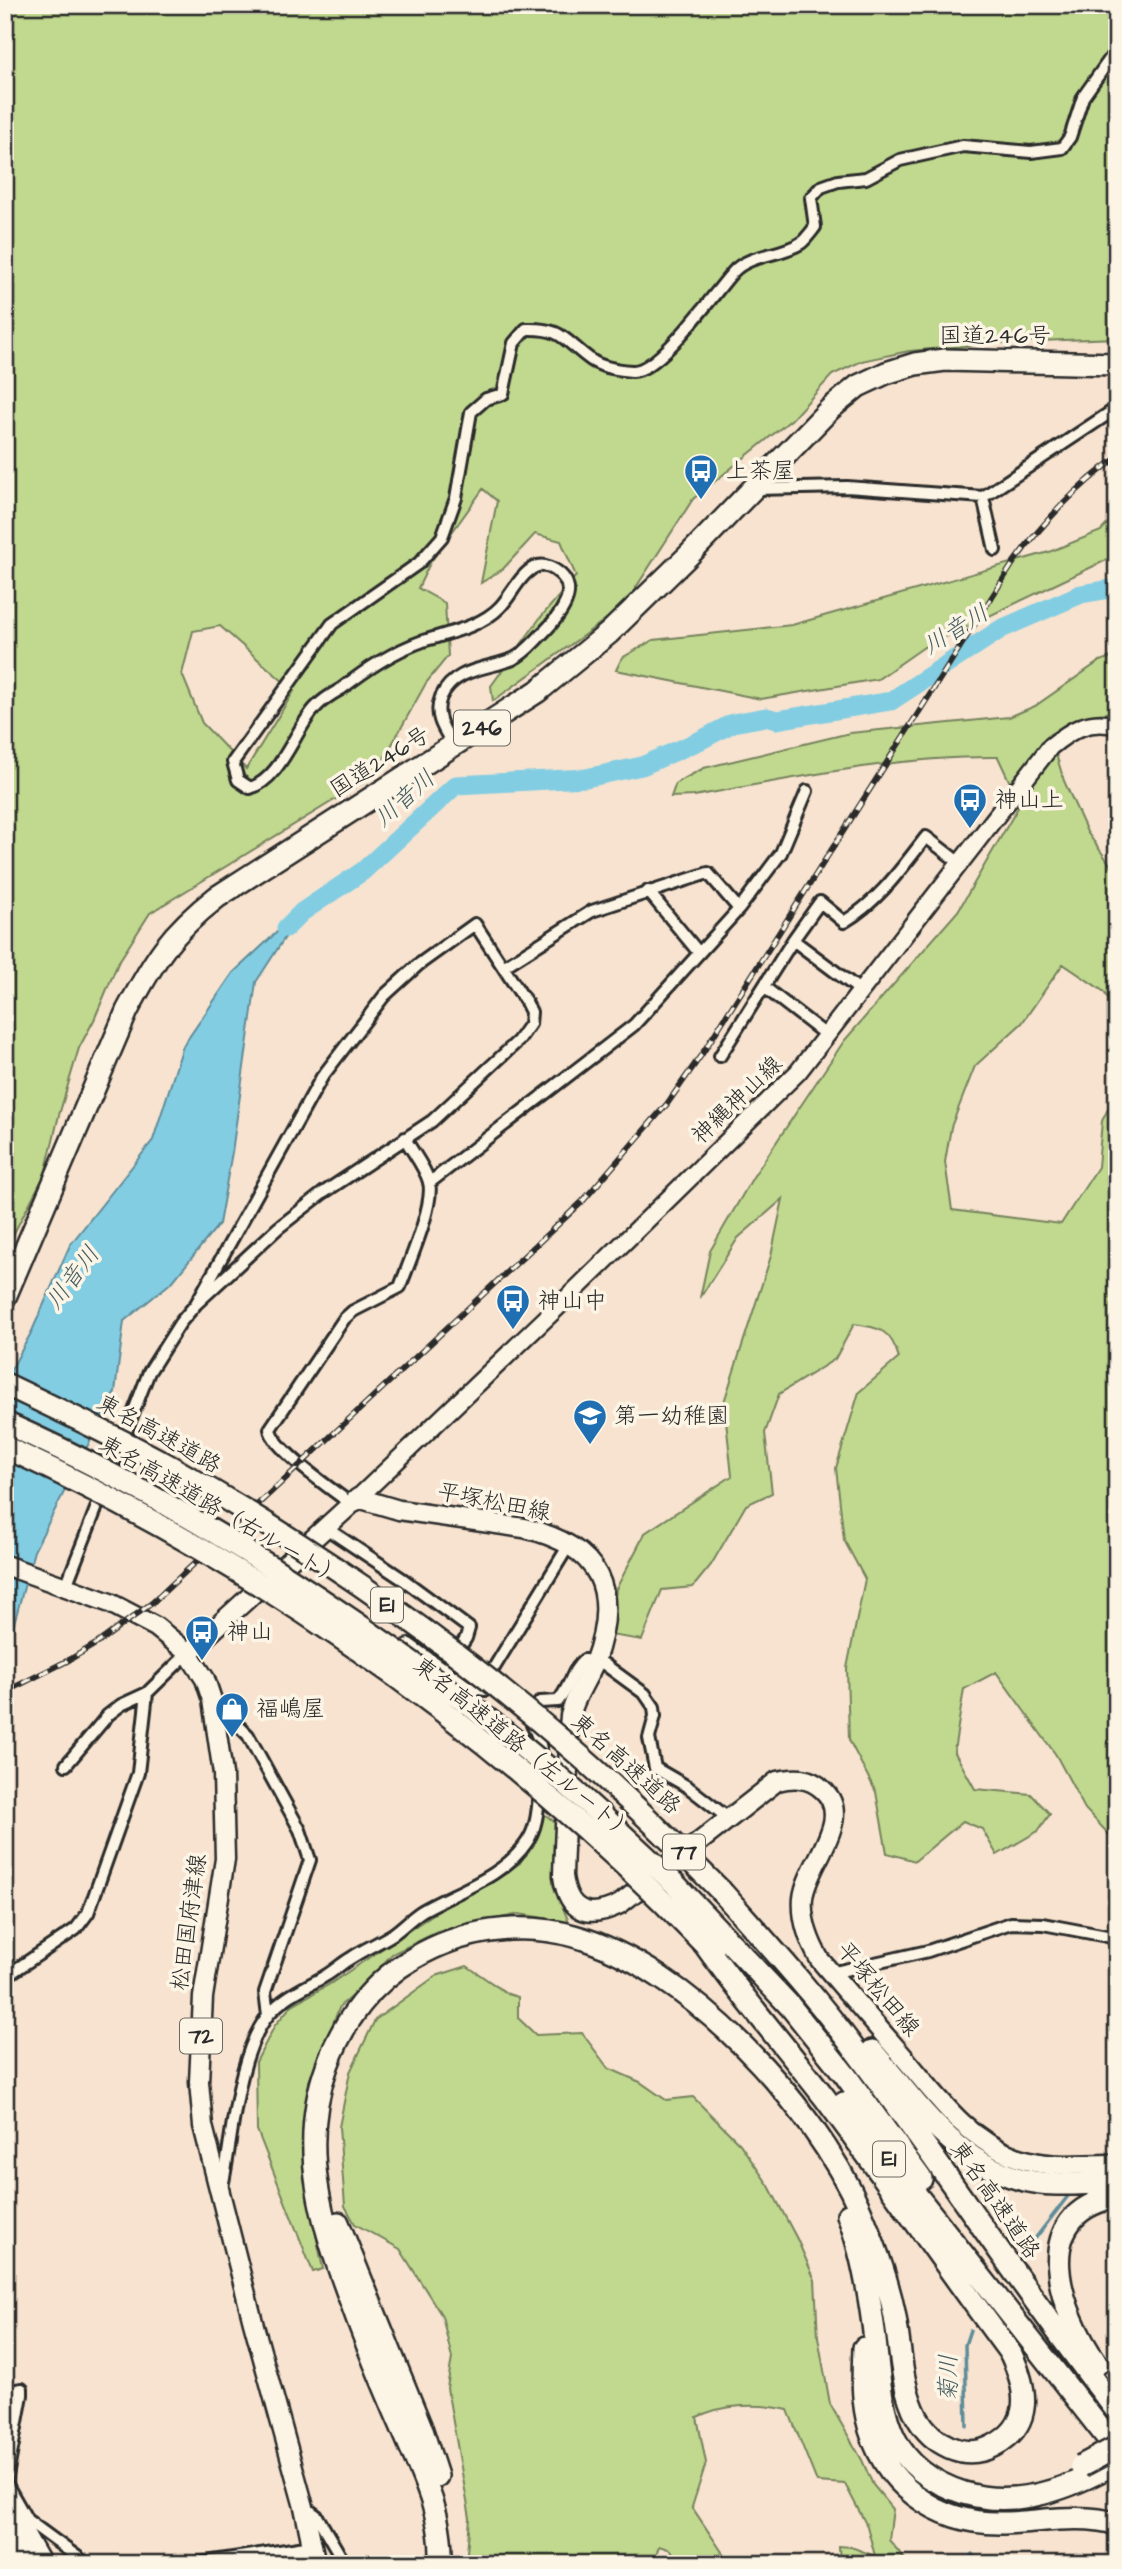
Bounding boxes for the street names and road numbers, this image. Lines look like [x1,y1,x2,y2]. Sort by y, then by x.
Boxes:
street label: 国道246号 [939,320,1051,352]
road number: 246 [454,710,510,746]
street label: 国道246号 [324,719,436,805]
street label: 神縄神山線 [685,1049,789,1151]
street label: 東名高速道路 [91,1387,227,1481]
street label: 東名高速道路（右ルート） [93,1428,349,1594]
street label: 平塚松田線 [435,1475,553,1529]
road number: E1 [371,1588,403,1622]
street label: 東名高速道路（左ルート） [408,1651,640,1847]
street label: 東名高速道路 [565,1708,687,1820]
road number: 77 [663,1834,705,1870]
street label: 松田国府津線 [164,1851,214,1993]
street label: 平塚松田線 [829,1935,927,2043]
road number: 72 [180,2018,222,2054]
street label: 東名高速道路 [942,2134,1048,2266]
road number: E1 [873,2142,905,2176]

